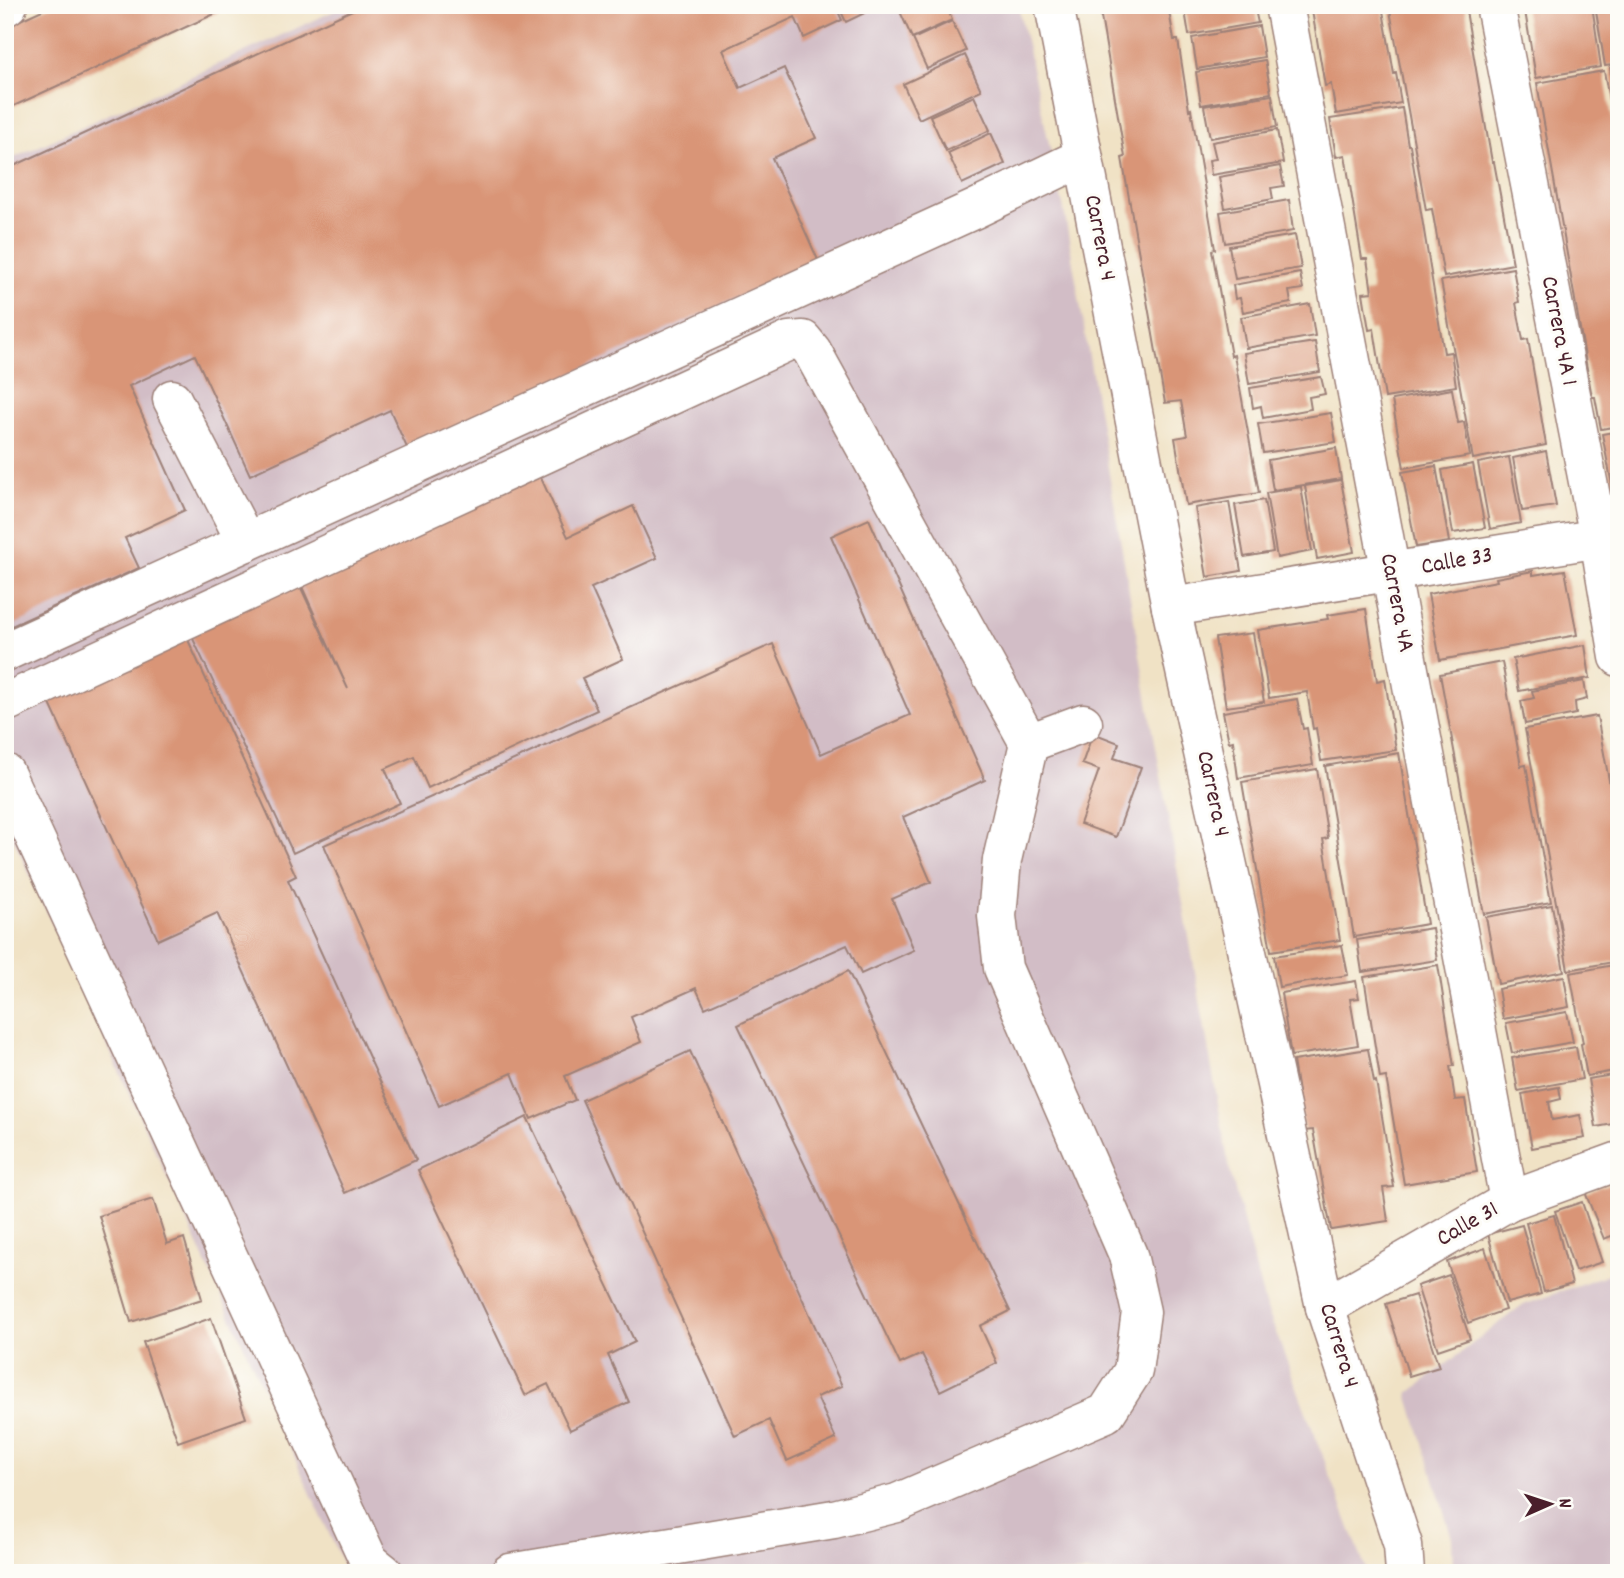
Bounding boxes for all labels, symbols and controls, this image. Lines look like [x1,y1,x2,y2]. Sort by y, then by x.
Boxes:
street label: Carrera 4 [1074,192,1124,284]
street label: Carrera 4A 1 [1531,273,1585,389]
street label: Calle 33 [1419,539,1495,585]
street label: Carrera 4A [1370,551,1422,655]
street label: Carrera 4 [1186,748,1238,840]
street label: Calle 31 [1431,1194,1505,1256]
street label: Carrera 4 [1309,1299,1367,1393]
north arrow [1516,1470,1586,1540]
text: N [1550,1498,1577,1509]

